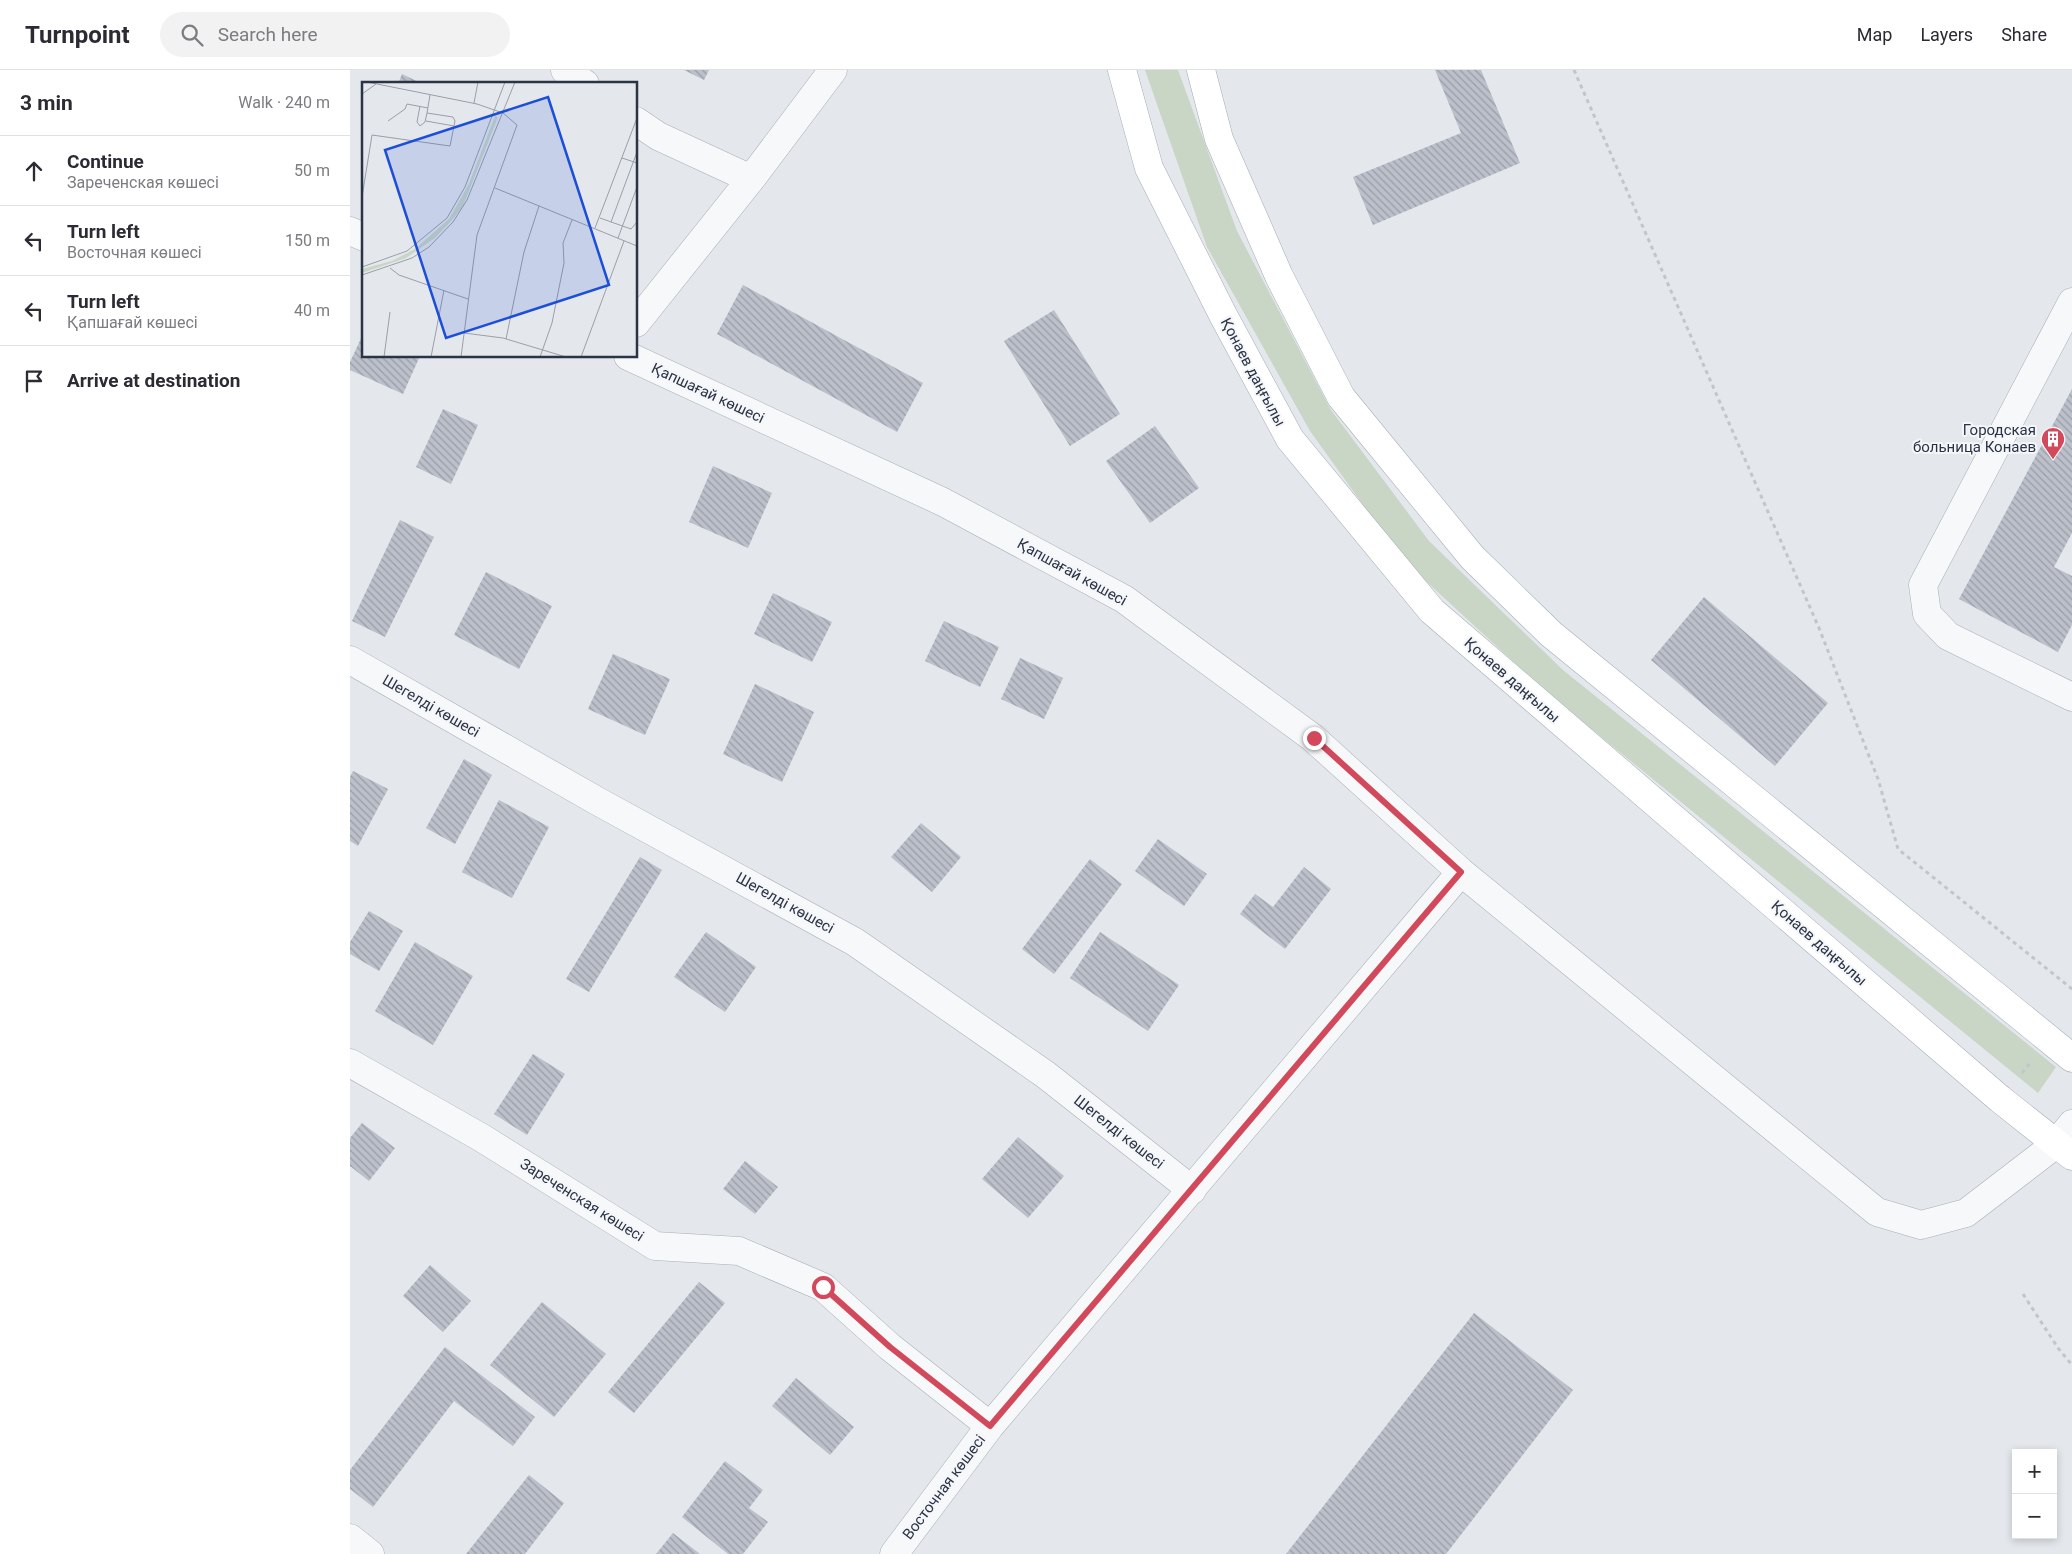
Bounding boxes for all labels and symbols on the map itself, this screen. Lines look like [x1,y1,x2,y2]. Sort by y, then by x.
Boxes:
inset map [362,82,638,358]
street label: Қонаев даңғылы [1217,315,1289,429]
street label: Қапшағай көшесі [649,359,767,427]
place label: Городская больница Конаев [1913,421,2036,456]
building icon: Городская больница Конаев [2040,426,2066,460]
street label: Қапшағай көшесі [1014,534,1130,610]
street label: Қонаев даңғылы [1461,634,1563,726]
street label: Шегелді көшесі [379,671,483,741]
route end [1303,727,1326,750]
street label: Шегелді көшесі [733,869,837,937]
street label: Қонаев даңғылы [1768,897,1870,989]
street label: Шегелді көшесі [1070,1091,1168,1173]
street label: Зареченская көшесі [517,1155,647,1245]
route start [812,1276,835,1299]
street label: Восточная көшесі [899,1431,989,1543]

